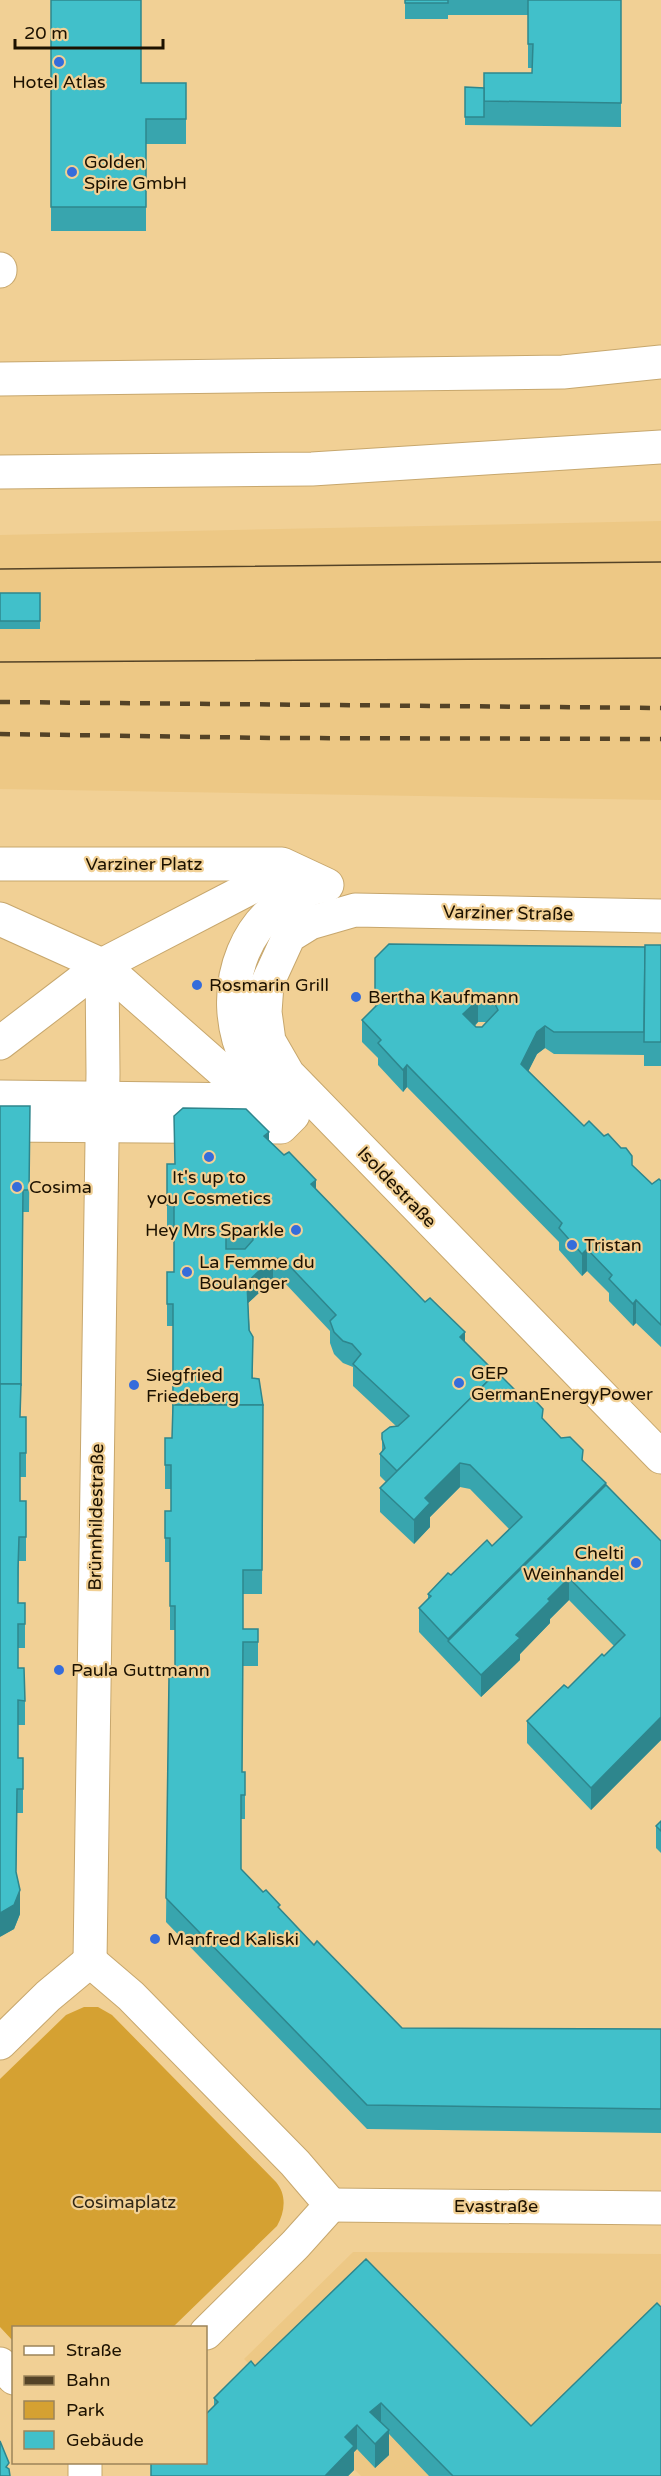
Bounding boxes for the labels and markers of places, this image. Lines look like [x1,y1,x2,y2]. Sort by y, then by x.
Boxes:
marker: Hotel Atlas [52,55,66,69]
place label: Hotel Atlas [12,71,106,93]
place label: Golden Spire GmbH [84,151,187,194]
marker: Golden Spire GmbH [65,165,79,179]
place label: Rosmarin Grill [209,974,329,996]
marker: Rosmarin Grill [190,978,204,992]
place label: Bertha Kaufmann [368,986,519,1008]
marker: Bertha Kaufmann [349,990,363,1004]
marker: It's up to you Cosmetics [202,1150,216,1164]
place label: It's up to you Cosmetics [147,1166,271,1209]
place label: Cosima [29,1176,92,1198]
marker: Cosima [10,1180,24,1194]
place label: Hey Mrs Sparkle [145,1219,284,1241]
marker: Hey Mrs Sparkle [289,1223,303,1237]
place label: Tristan [584,1234,642,1256]
marker: Tristan [565,1238,579,1252]
place label: La Femme du Boulanger [199,1251,315,1294]
marker: La Femme du Boulanger [180,1265,194,1279]
place label: GEP GermanEnergyPower [471,1362,653,1405]
place label: Siegfried Friedeberg [146,1364,239,1407]
marker: GEP GermanEnergyPower [452,1376,466,1390]
marker: Siegfried Friedeberg [127,1378,141,1392]
place label: Chelti Weinhandel [523,1542,624,1585]
marker: Chelti Weinhandel [629,1556,643,1570]
place label: Paula Guttmann [71,1659,210,1681]
marker: Paula Guttmann [52,1663,66,1677]
place label: Manfred Kaliski [167,1928,299,1950]
marker: Manfred Kaliski [148,1932,162,1946]

